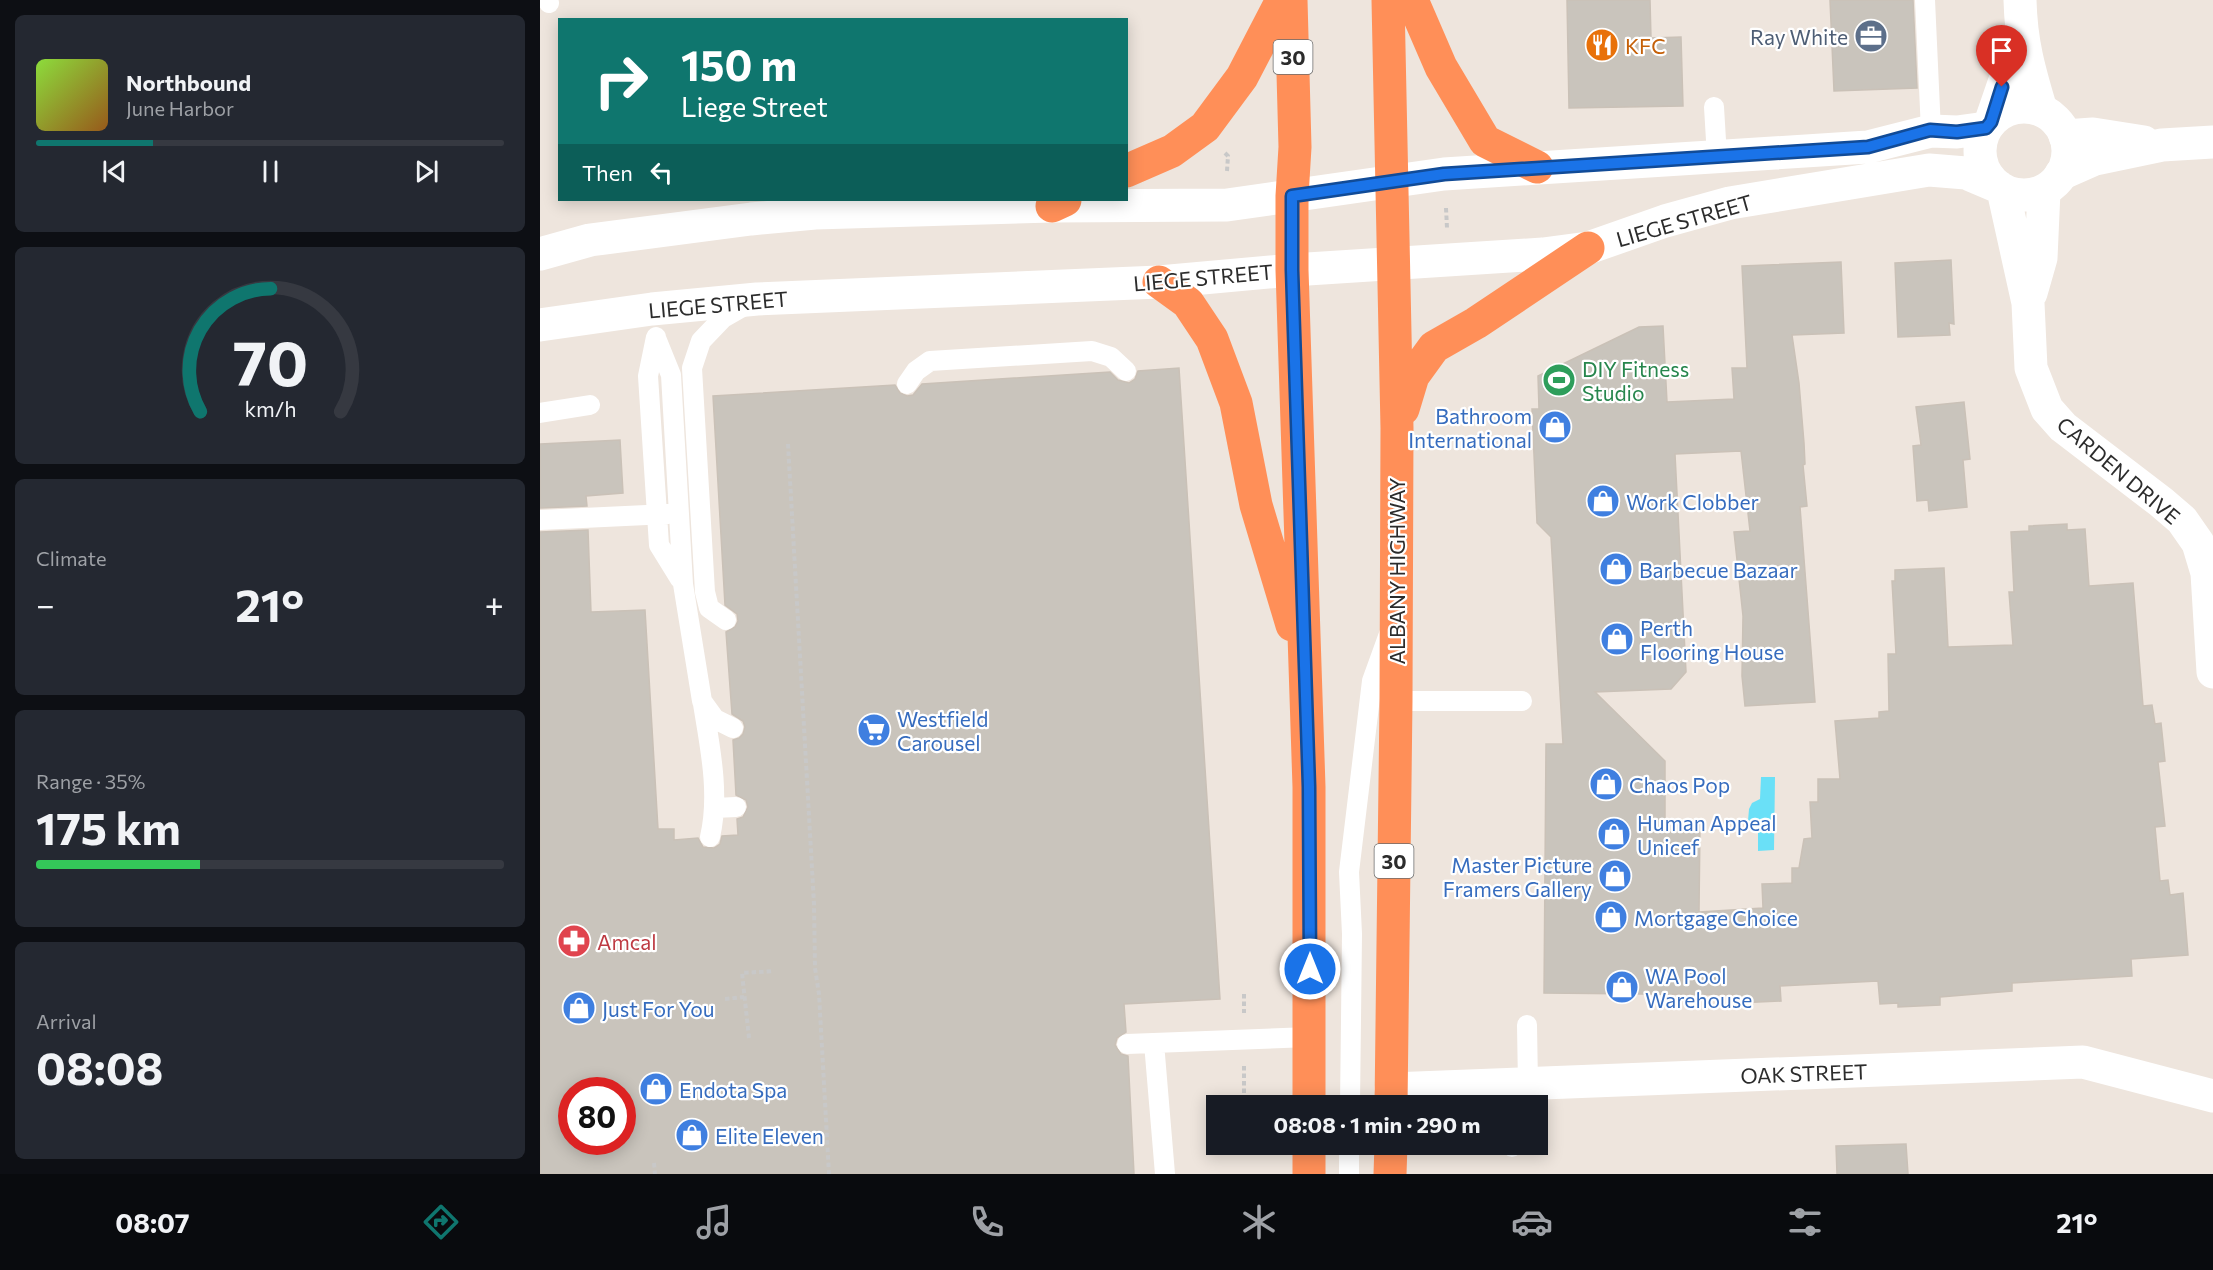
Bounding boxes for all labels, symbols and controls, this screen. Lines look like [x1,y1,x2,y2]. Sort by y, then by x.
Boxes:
office icon: Ray White [1853,18,1889,54]
place label: Ray White [1750,24,1848,49]
pin [1976,25,2027,87]
restaurant icon: KFC [1584,27,1620,63]
place label: KFC [1625,33,1666,58]
icon: arrive [1985,34,2018,67]
text: 150 m [681,38,797,90]
road number: 30 [1274,40,1312,74]
icon: right [582,42,660,120]
text: Northbound [126,69,251,96]
text: Liege Street [681,90,828,123]
text: June Harbor [126,96,234,120]
icon: previous [98,155,131,188]
icon: pause [254,155,287,188]
icon: next [410,155,443,188]
icon: left [645,156,678,189]
text: Then [582,159,633,186]
street label: LIEGE STREET [1613,189,1755,251]
street label: LIEGE STREET [1132,258,1274,296]
street label: LIEGE STREET [647,285,789,323]
text: 70 [232,323,308,399]
place label: DIY Fitness Studio [1582,356,1689,405]
sports icon: DIY Fitness Studio [1541,362,1577,398]
text: km/h [244,396,296,422]
place label: Bathroom International [1408,403,1532,452]
shop icon: Bathroom International [1537,409,1573,445]
street label: CARDEN DRIVE [2052,411,2186,529]
street label: ALBANY HIGHWAY [1384,477,1409,665]
shop icon: Work Clobber [1585,483,1621,519]
place label: Work Clobber [1626,489,1759,514]
text: Climate [36,546,106,570]
shop icon: Barbecue Bazaar [1598,551,1634,587]
place label: Barbecue Bazaar [1639,557,1798,582]
text: 21° [235,576,304,631]
text: − [36,583,55,624]
text: + [485,583,504,624]
place label: Perth Flooring House [1640,615,1784,664]
shop icon: Perth Flooring House [1599,621,1635,657]
place label: Westfield Carousel [897,706,988,755]
supermarket icon: Westfield Carousel [856,712,892,748]
shop icon: Chaos Pop [1588,766,1624,802]
text: Range · 35% [36,769,145,793]
place label: Chaos Pop [1629,772,1730,797]
text: 175 km [36,799,181,854]
place label: Human Appeal Unicef [1637,810,1777,859]
shop icon: Human Appeal Unicef [1596,816,1632,852]
road number: 30 [1374,844,1414,878]
place label: Master Picture Framers Gallery [1443,852,1592,901]
shop icon: Master Picture Framers Gallery [1597,858,1633,894]
shop icon: Mortgage Choice [1593,899,1629,935]
place label: Mortgage Choice [1634,905,1798,930]
pharmacy icon: Amcal [556,923,592,959]
place label: Amcal [597,929,657,954]
position arrow [1278,937,1342,1001]
place label: WA Pool Warehouse [1645,963,1752,1012]
shop icon: WA Pool Warehouse [1604,969,1640,1005]
shop icon: Just For You [561,990,597,1026]
place label: Just For You [602,996,715,1021]
text: Arrival [36,1009,97,1033]
text: 08:08 [36,1039,163,1094]
street label: OAK STREET [1740,1058,1868,1088]
shop icon: Endota Spa [638,1071,674,1107]
speed limit sign: 80 [558,1077,636,1155]
place label: Endota Spa [679,1077,787,1102]
text: 08:08 · 1 min · 290 m [1274,1111,1480,1138]
shop icon: Elite Eleven [674,1117,710,1153]
place label: Elite Eleven [715,1123,824,1148]
icon: directions [420,1201,462,1243]
icon: music [693,1201,735,1243]
icon: phone [966,1201,1008,1243]
icon: climate [1238,1201,1280,1243]
icon: car [1511,1201,1553,1243]
icon: filters [1784,1201,1826,1243]
text: 08:07 [115,1206,190,1239]
text: 21° [2056,1206,2098,1239]

